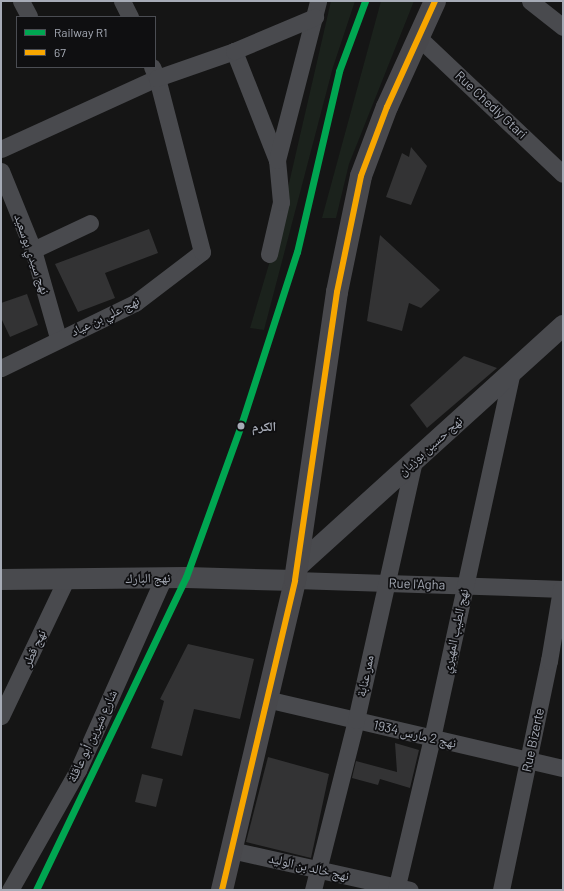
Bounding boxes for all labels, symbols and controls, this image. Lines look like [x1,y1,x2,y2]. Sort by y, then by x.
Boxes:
legend [16,16,156,68]
text: Railway R1 [54,25,107,39]
text: 67 [54,45,66,59]
street label: Rue Chedly Gtari [452,68,530,142]
street label: نهج سيدي بوسعيد [11,212,53,296]
street label: نهج علي بن عياد [68,293,142,339]
street label: نهج حسين بوزيان [394,413,466,479]
place label: الكرم [252,418,276,434]
marker: الكرم [234,419,248,433]
street label: نهج البارك [125,570,171,586]
street label: Rue l'Agha [388,575,446,593]
street label: نهج الطيب المهيري [438,587,472,675]
street label: نهج قطر [19,627,49,669]
street label: ممر عنابة [353,654,377,698]
street label: شارع شيرين أبو عاقلة [64,687,120,785]
street label: Rue Bizerte [519,707,547,773]
street label: نهج 2 مارس 1934 [372,717,458,751]
street label: نهج خالد بن الوليد [267,850,351,884]

